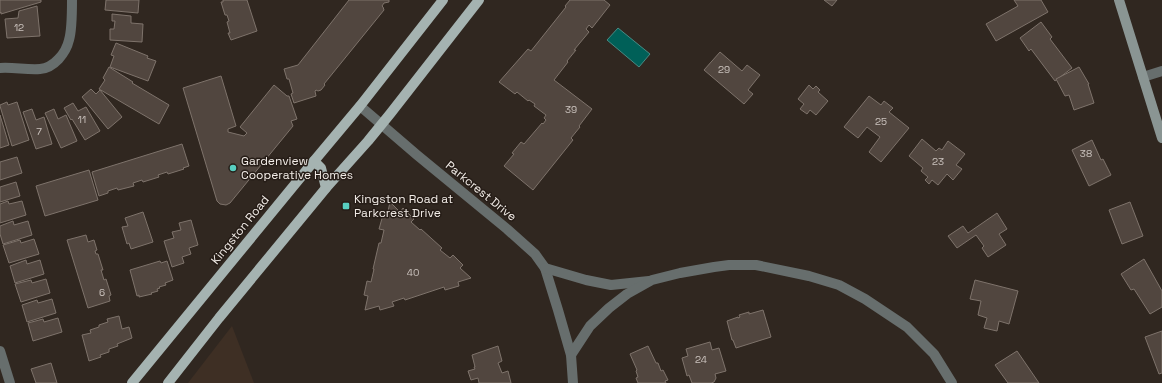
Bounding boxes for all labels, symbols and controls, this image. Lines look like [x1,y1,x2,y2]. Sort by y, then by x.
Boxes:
house number: 12 [14,21,24,34]
house number: 29 [718,63,730,76]
house number: 39 [565,103,577,116]
house number: 11 [78,113,86,126]
house number: 25 [875,115,887,128]
house number: 7 [36,125,42,138]
house number: 38 [1080,147,1092,160]
place label: Gardenview Cooperative Homes [241,153,353,183]
house number: 23 [932,155,944,168]
street label: Parkcrest Drive [442,157,520,225]
marker: Gardenview Cooperative Homes [228,163,238,173]
place label: Kingston Road at Parkcrest Drive [354,191,453,221]
street label: Kingston Road [207,192,273,268]
marker: Kingston Road at Parkcrest Drive [341,201,351,211]
house number: 40 [407,266,419,279]
house number: 6 [99,286,105,299]
house number: 24 [695,353,707,366]

